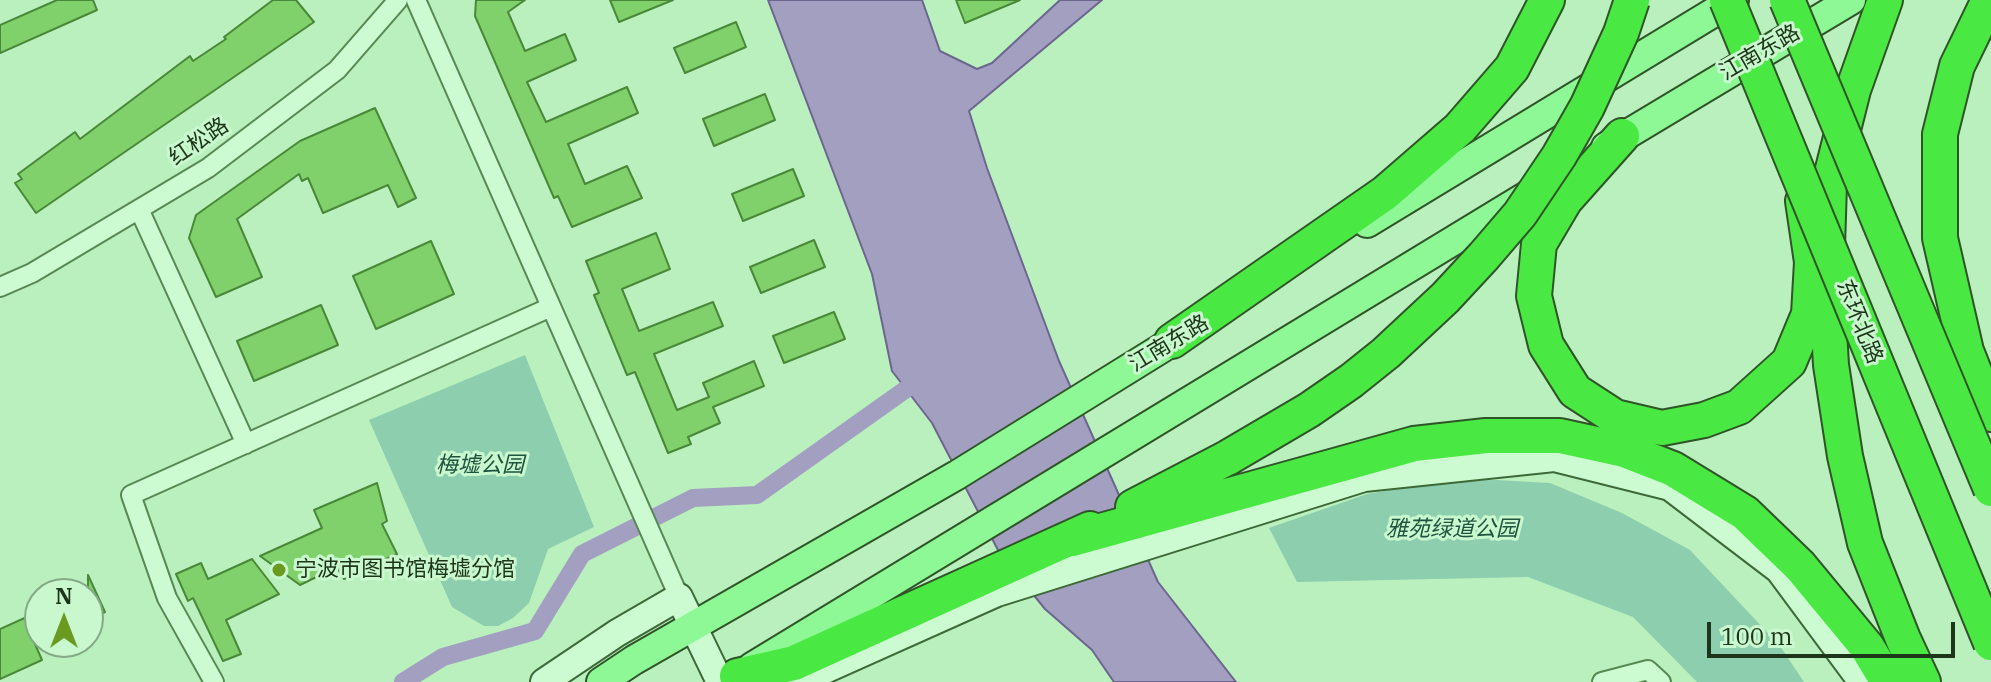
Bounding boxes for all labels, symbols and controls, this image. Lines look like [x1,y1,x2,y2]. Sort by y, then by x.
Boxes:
street label: 江南东路 [1715,20,1805,86]
street label: 红松路 [164,113,234,171]
street label: 东环北路 [1830,276,1888,368]
street label: 江南东路 [1124,310,1214,378]
park label: 梅墟公园 [436,453,524,479]
park label: 雅苑绿道公园 [1386,517,1518,543]
place label: 宁波市图书馆梅墟分馆 [295,557,515,583]
marker: 宁波市图书馆梅墟分馆 [270,561,288,579]
north arrow [24,578,104,658]
text: N [55,581,73,610]
scale bar [1711,606,1959,656]
text: 100 m [1721,620,1793,652]

